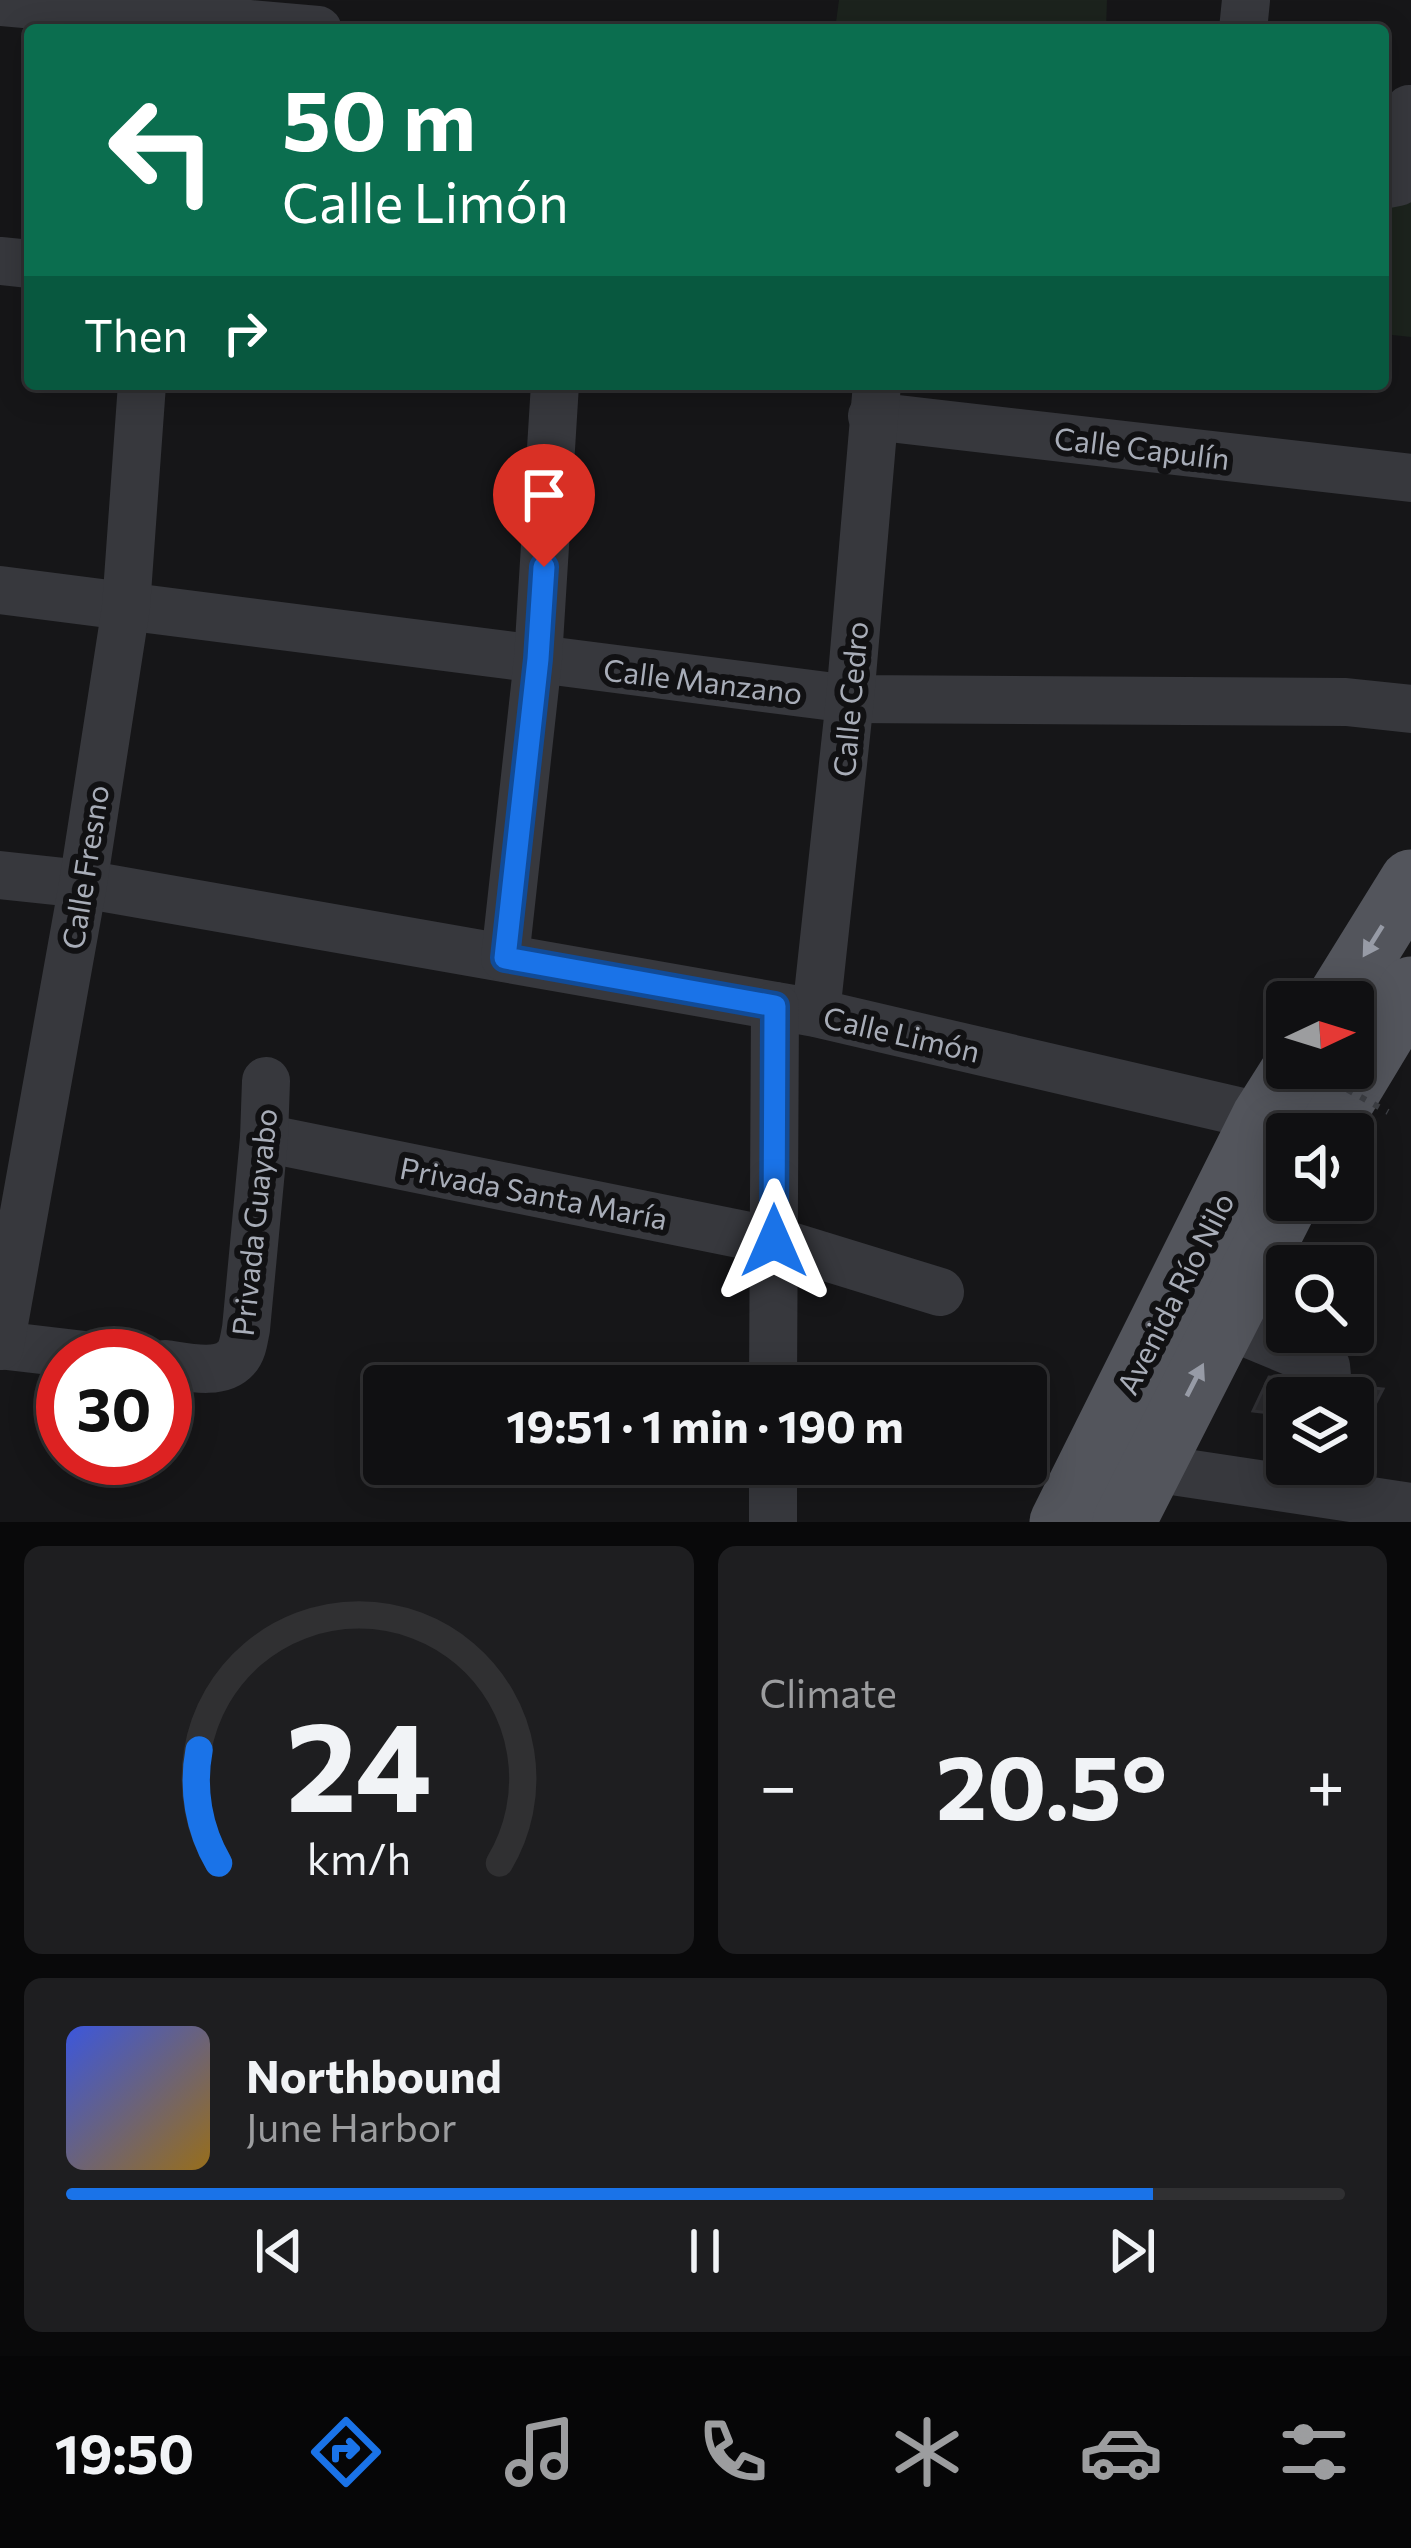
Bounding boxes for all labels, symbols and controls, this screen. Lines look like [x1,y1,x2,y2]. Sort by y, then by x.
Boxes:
text: 50 m [282,66,476,168]
icon: left [84,72,240,228]
text: Calle Limón [282,168,569,234]
icon: right [212,300,278,366]
text: Then [84,306,188,361]
street label: Calle Capulín [1052,418,1232,476]
pin [493,444,595,567]
icon: arrive [511,462,577,528]
street label: Calle Cedro [824,620,874,778]
street label: Calle Manzano [601,649,805,711]
street label: Calle Fresno [53,782,115,952]
one-way arrow [1363,925,1385,958]
north arrow [1266,981,1374,1089]
map controls [1266,981,1374,1485]
street label: Calle Limón [820,997,984,1069]
street label: Privada Guayabo [223,1106,283,1338]
button: sound [1266,1113,1374,1221]
street label: Privada Santa María [397,1148,671,1236]
position arrow [711,1178,837,1304]
street label: Avenida Río Nilo [1107,1186,1241,1400]
button: search [1266,1245,1374,1353]
speed limit sign: 30 [36,1329,192,1485]
one-way arrow [1185,1363,1205,1397]
button: layers [1266,1377,1374,1485]
text: 19:51 · 1 min · 190 m [506,1397,904,1452]
text: Climate [760,1668,897,1716]
text: 24 [286,1685,432,1838]
text: 20.5° [936,1728,1167,1839]
text: − [760,1743,797,1824]
text: + [1306,1743,1345,1824]
text: km/h [307,1831,411,1884]
text: Northbound [246,2047,502,2102]
text: June Harbor [246,2102,457,2150]
icon: previous [246,2218,312,2284]
icon: pause [672,2218,738,2284]
icon: next [1099,2218,1165,2284]
icon: directions [304,2410,388,2494]
icon: music [498,2410,582,2494]
icon: phone [691,2410,775,2494]
icon: climate [885,2410,969,2494]
icon: car [1079,2410,1163,2494]
icon: filters [1272,2410,1356,2494]
text: 19:50 [55,2419,194,2485]

